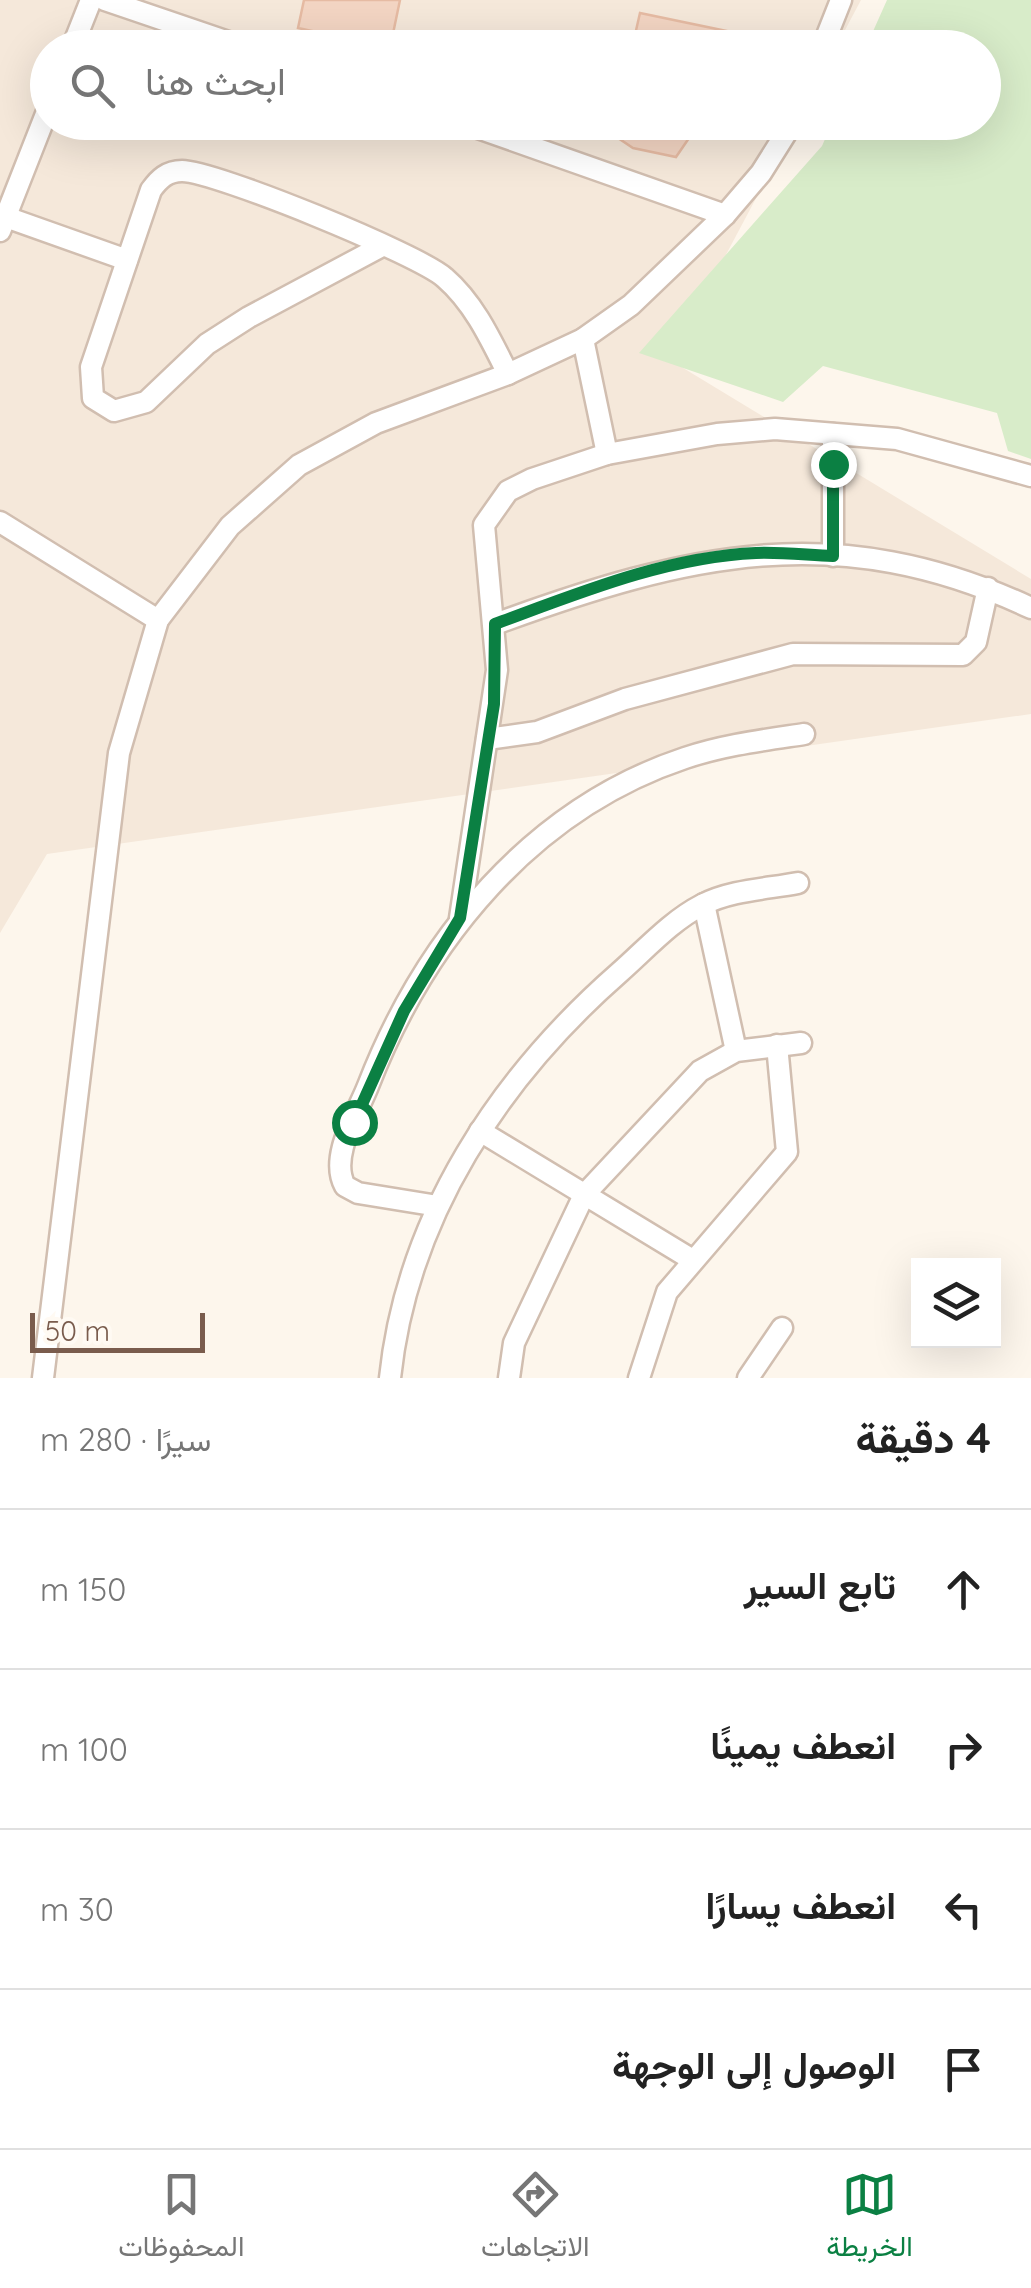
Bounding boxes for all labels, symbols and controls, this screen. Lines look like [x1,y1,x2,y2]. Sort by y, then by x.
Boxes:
search box [30,30,1001,140]
text: ابحث هنا [145,57,286,105]
icon: search [65,58,120,113]
route end [811,442,857,488]
route start [332,1100,378,1146]
map controls [911,1258,1001,1348]
button: layers [911,1258,1001,1348]
scale bar [30,1308,205,1352]
text: 50 m [45,1313,110,1348]
text: 4 دقيقة [856,1411,991,1464]
text: سيرًا · 280 m [40,1419,211,1459]
text: تابع السير [744,1561,896,1609]
icon: ahead [936,1562,991,1617]
text: 150 m [40,1569,126,1609]
text: انعطف يمينًا [710,1721,896,1769]
icon: right [936,1722,991,1777]
text: 100 m [40,1729,128,1769]
text: انعطف يسارًا [706,1881,896,1929]
icon: left [936,1882,991,1937]
text: 30 m [40,1889,114,1929]
text: الوصول إلى الوجهة [612,2041,896,2089]
icon: arrive [936,2042,991,2097]
tab: المحفوظات [118,2167,244,2271]
tab: الاتجاهات [481,2167,590,2271]
tab: الخريطة [826,2167,913,2271]

